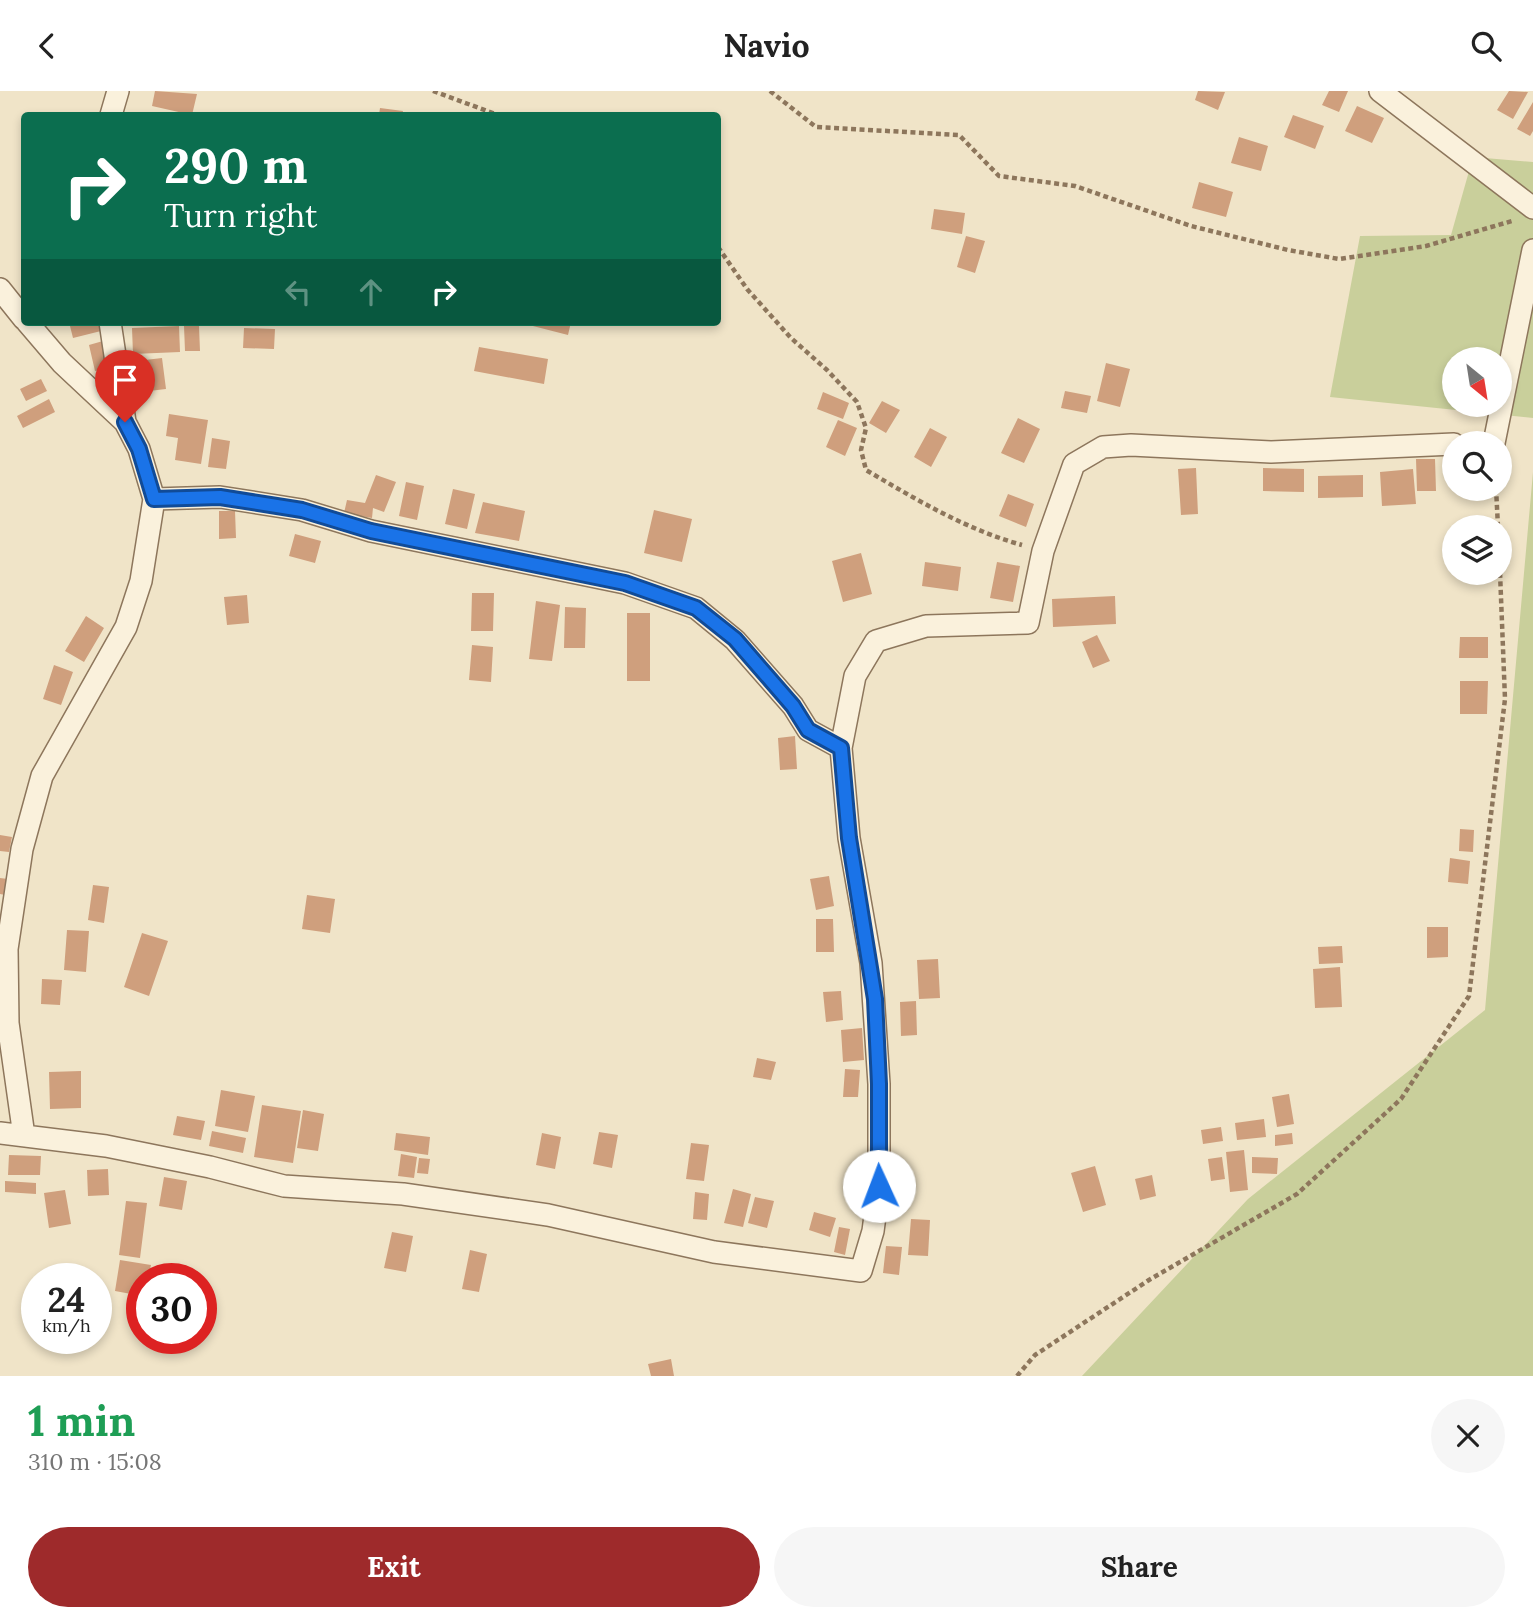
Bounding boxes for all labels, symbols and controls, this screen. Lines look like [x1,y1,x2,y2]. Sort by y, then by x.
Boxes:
text: Navio [723,25,810,66]
icon: back [28,27,66,65]
icon: search [1467,27,1505,65]
text: 290 m [164,134,307,196]
icon: right [49,140,140,231]
text: Turn right [164,195,317,236]
icon: left [279,273,317,311]
icon: ahead [352,273,390,311]
icon: right [425,273,463,311]
north arrow [1442,347,1512,417]
map controls [1442,347,1512,585]
pin [95,350,155,422]
icon: arrive [106,361,144,399]
button: search [1442,431,1512,501]
button: layers [1442,515,1512,585]
position arrow [842,1149,916,1223]
speed limit sign: 30 [126,1263,217,1354]
text: 24 [48,1277,85,1322]
text: km/h [42,1314,91,1337]
text: 1 min [28,1394,135,1448]
button: close [1431,1399,1505,1473]
text: 310 m · 15:08 [28,1447,162,1476]
button: Exit [28,1527,760,1607]
button: Share [774,1527,1505,1607]

